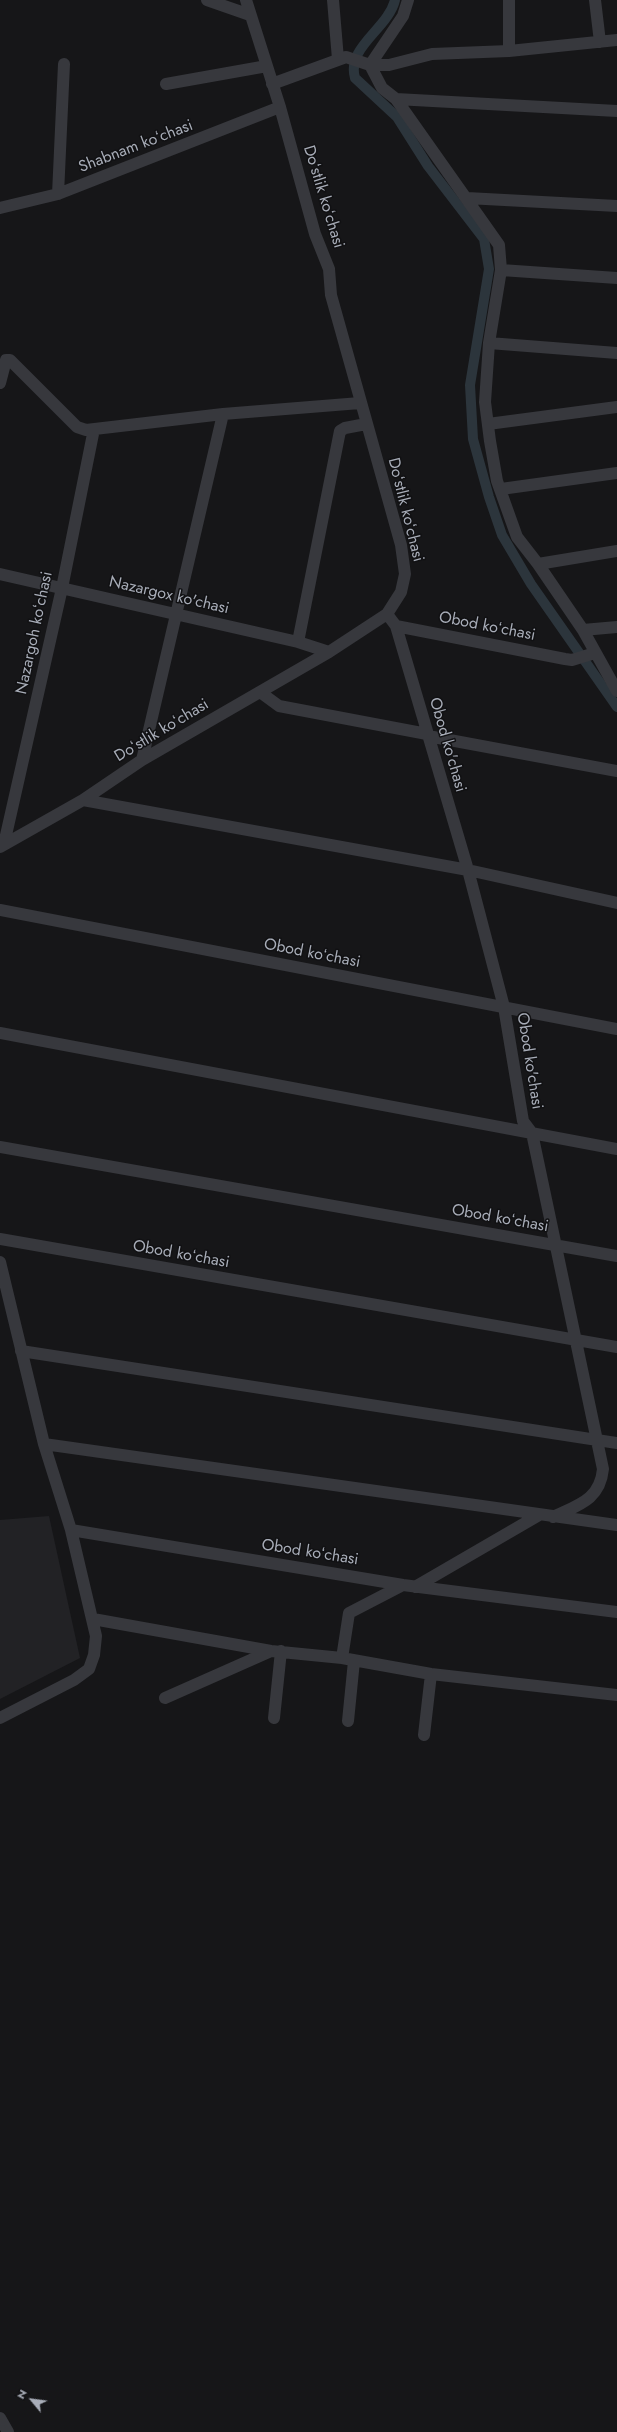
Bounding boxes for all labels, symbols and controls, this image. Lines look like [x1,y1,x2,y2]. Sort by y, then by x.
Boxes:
street label: Shabnam koʻchasi [76,116,196,178]
street label: Doʻstlik koʻchasi [298,143,348,251]
street label: Doʻstlik koʻchasi [383,456,427,564]
street label: Nazargoh koʻchasi [13,570,57,696]
street label: Nazargox ko'chasi [107,573,231,619]
street label: Obod koʻchasi [437,608,537,646]
street label: Doʻstlik koʻchasi [111,695,213,767]
street label: Obod ko'chasi [424,695,470,795]
street label: Obod koʻchasi [262,935,362,973]
street label: Obod ko'chasi [512,1011,546,1111]
street label: Obod koʻchasi [450,1201,550,1237]
street label: Obod koʻchasi [131,1237,231,1273]
street label: Obod koʻchasi [260,1536,360,1570]
north arrow [12,2380,52,2420]
text: N [12,2386,31,2402]

